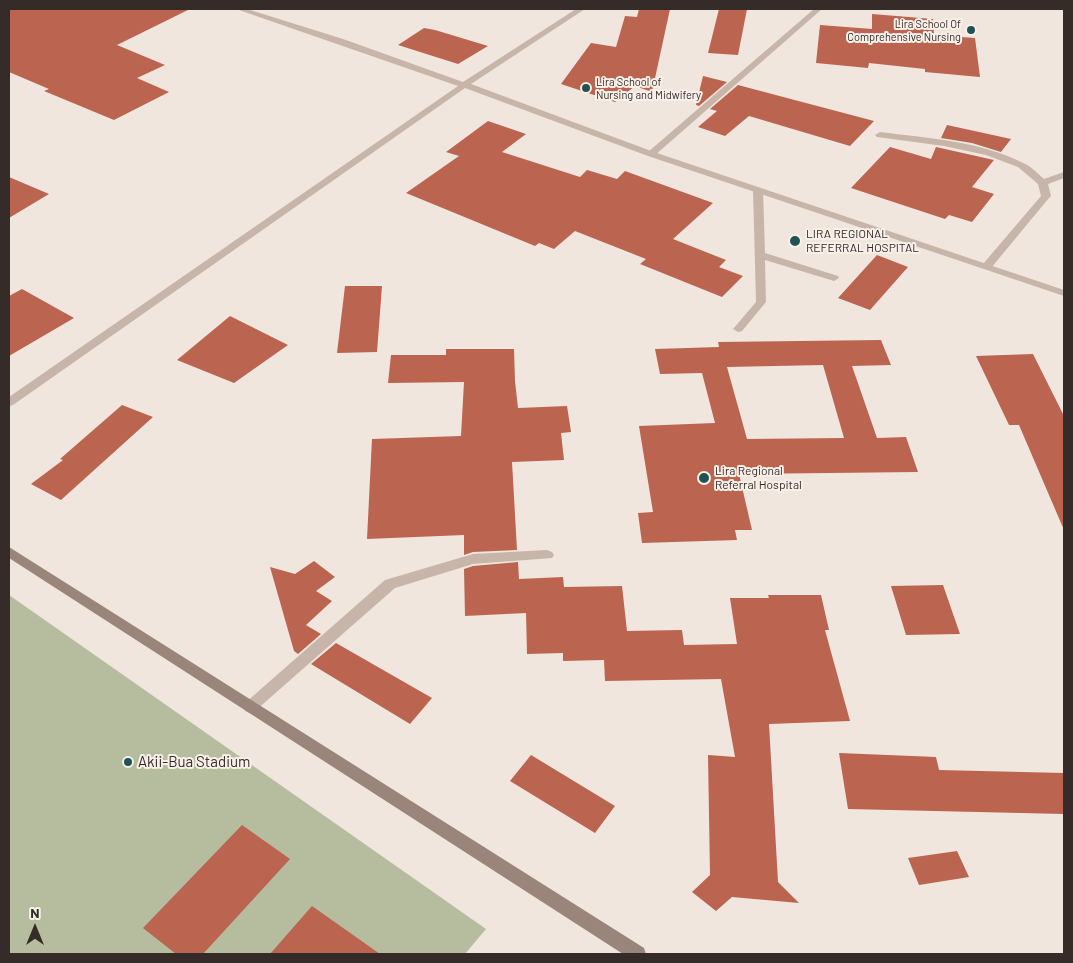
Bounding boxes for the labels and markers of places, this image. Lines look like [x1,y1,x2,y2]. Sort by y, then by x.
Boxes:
place label: Lira School Of Comprehensive Nursing [847,17,961,43]
marker: Lira School Of Comprehensive Nursing [965,24,977,36]
place label: Lira School of Nursing and Midwifery [596,75,701,101]
marker: Lira School of Nursing and Midwifery [580,82,592,94]
place label: LIRA REGIONAL REFERRAL HOSPITAL [806,227,919,255]
marker: LIRA REGIONAL REFERRAL HOSPITAL [788,234,802,248]
place label: Lira Regional Referral Hospital [715,464,802,492]
marker: Lira Regional Referral Hospital [697,471,711,485]
place label: Akii-Bua Stadium [138,753,250,771]
marker: Akii-Bua Stadium [122,756,134,768]

